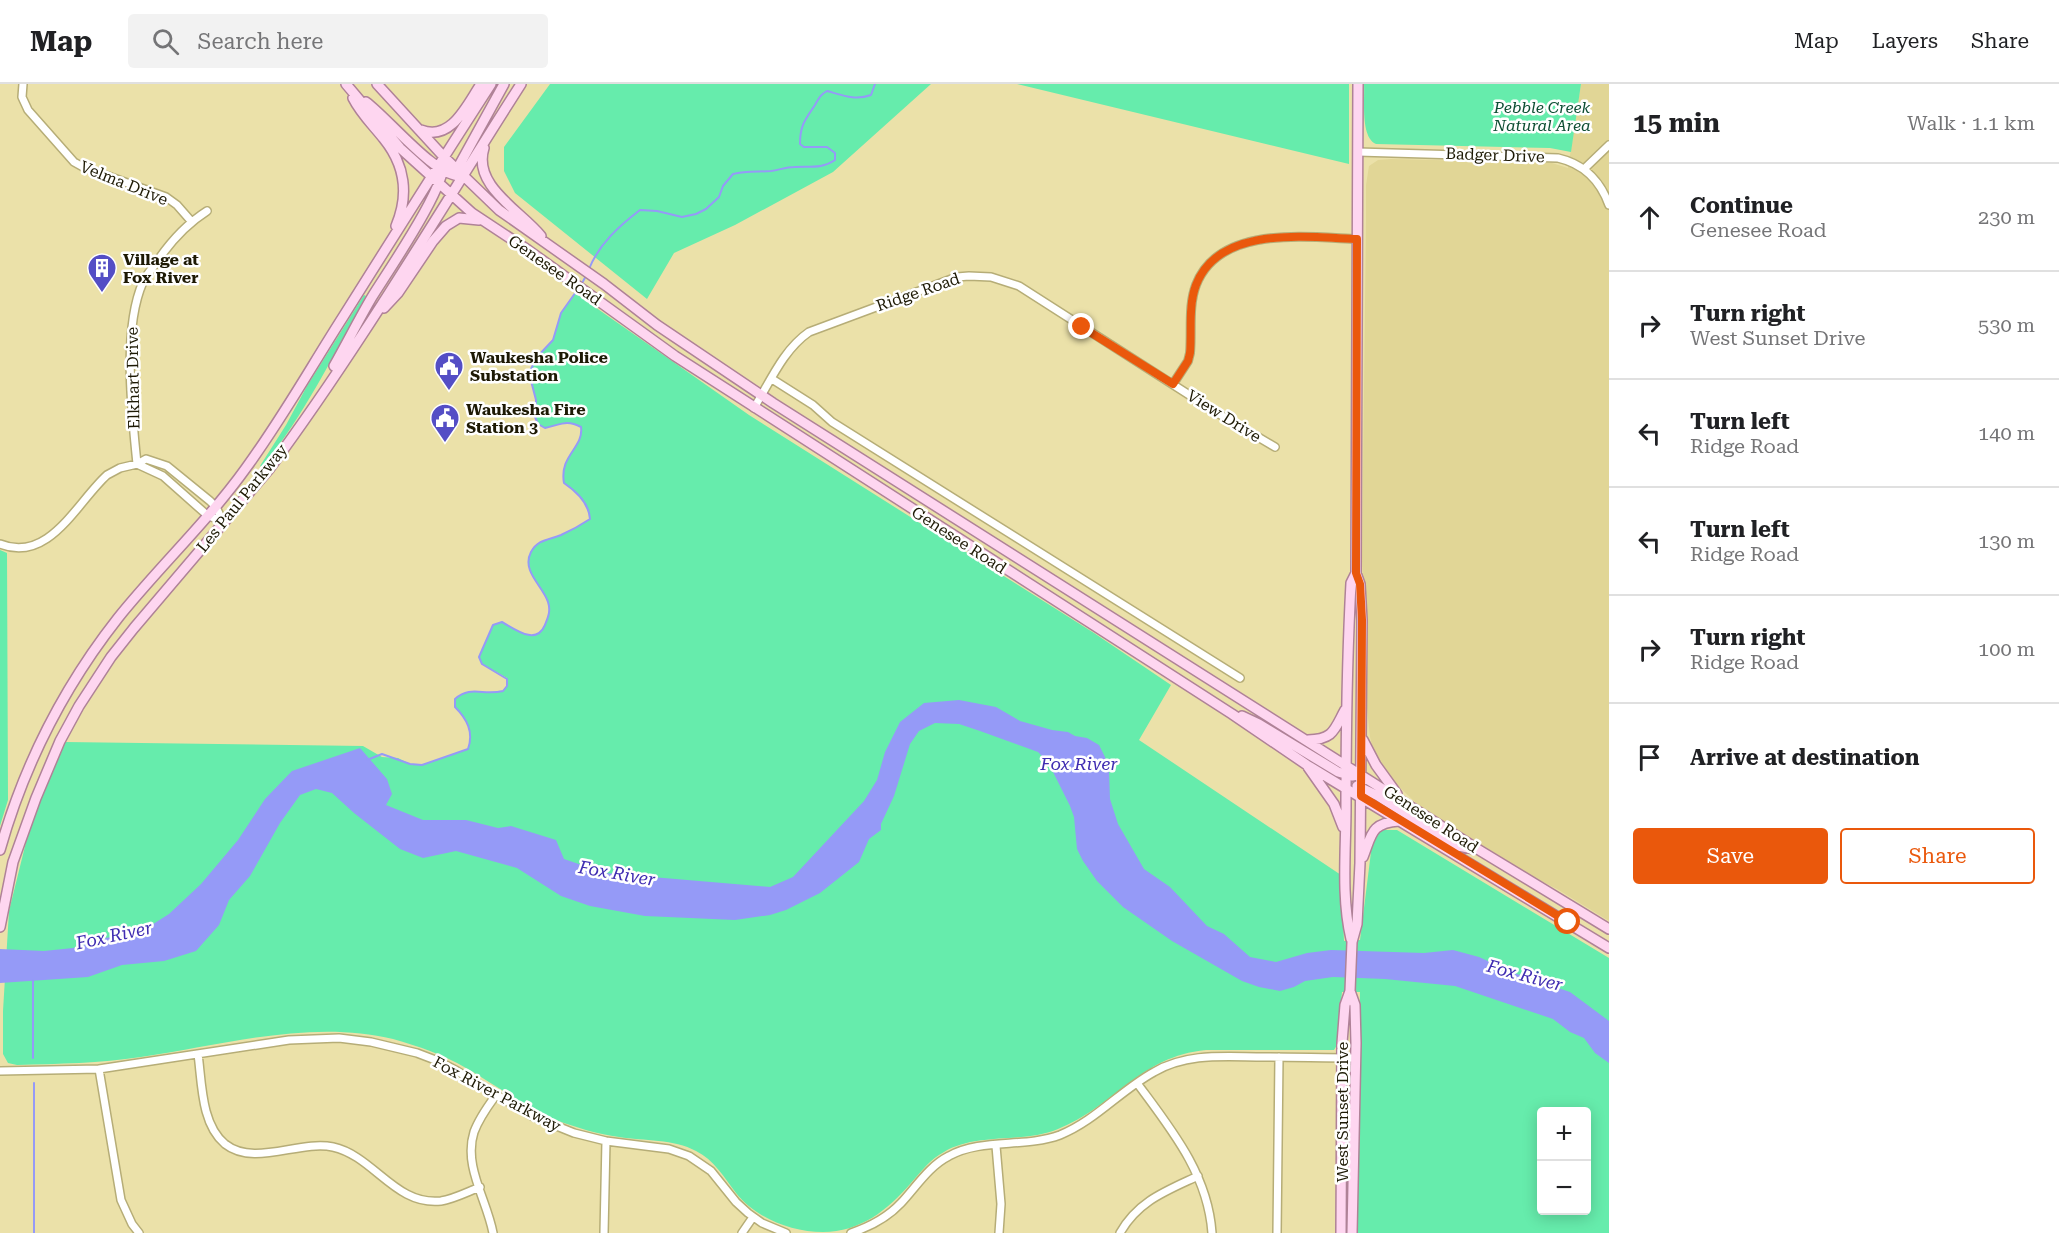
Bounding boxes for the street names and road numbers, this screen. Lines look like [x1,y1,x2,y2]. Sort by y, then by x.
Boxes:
street label: Badger Drive [1445,144,1545,166]
street label: Velma Drive [77,157,171,209]
street label: Genesee Road [505,231,605,309]
street label: Ridge Road [874,269,962,315]
street label: Elkhart Drive [123,326,143,429]
street label: View Drive [1183,386,1265,446]
street label: Les Paul Parkway [193,440,292,556]
street label: Genesee Road [908,502,1010,578]
street label: Genesee Road [1380,781,1482,857]
street label: West Sunset Drive [1333,1042,1352,1182]
street label: Fox River Parkway [430,1052,565,1136]

